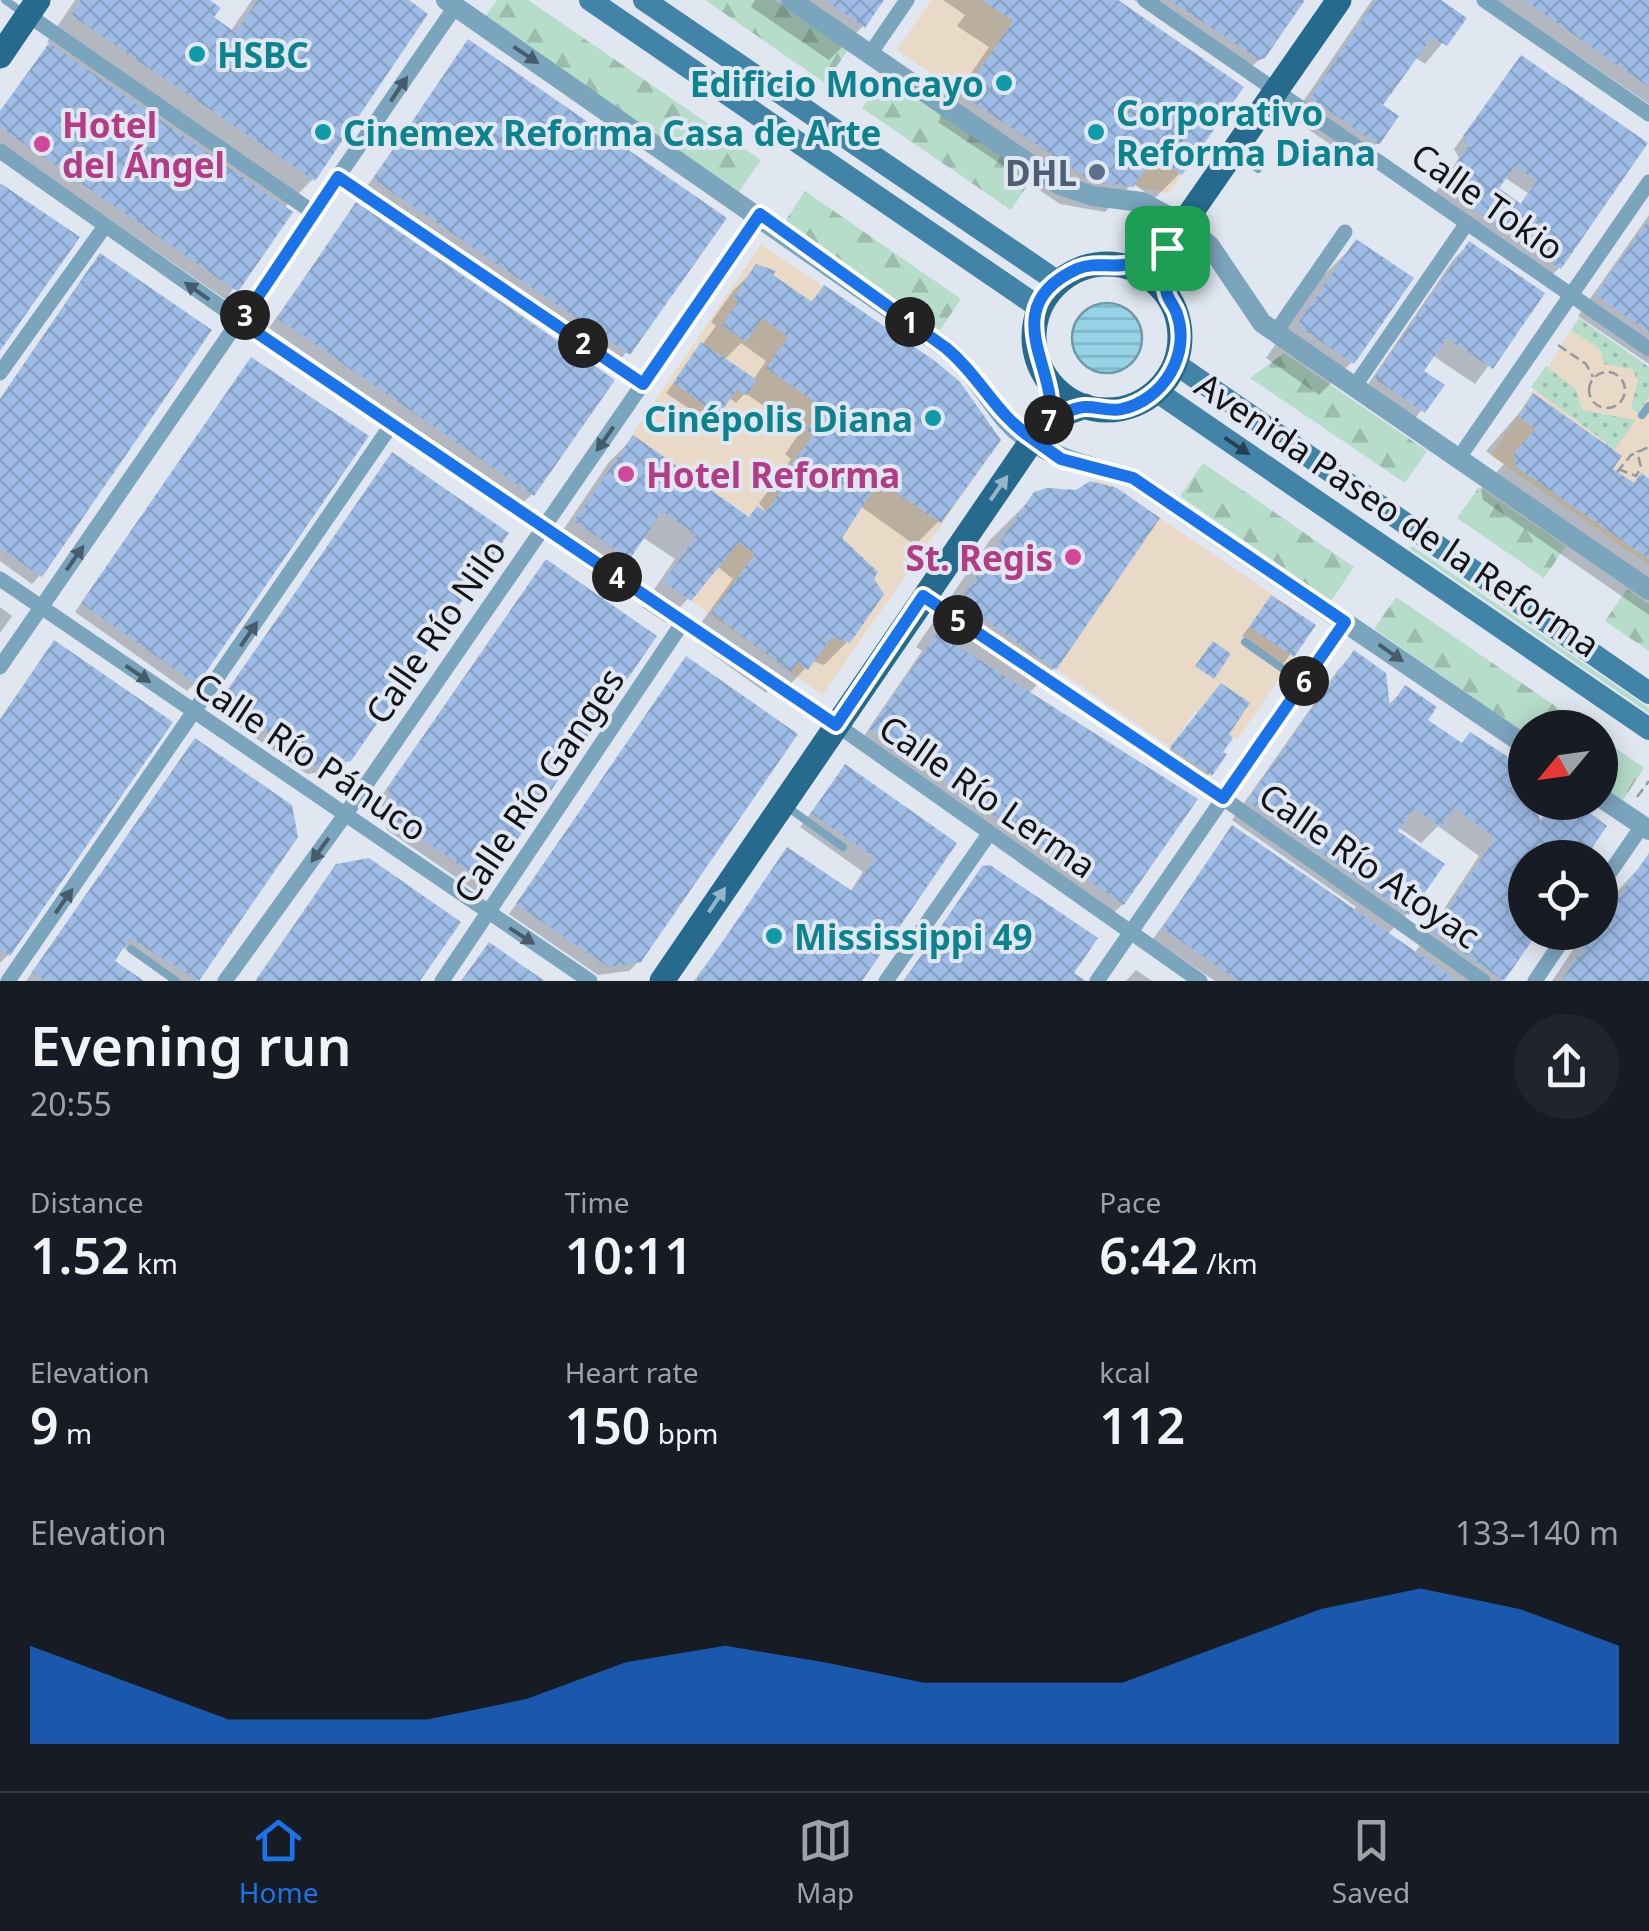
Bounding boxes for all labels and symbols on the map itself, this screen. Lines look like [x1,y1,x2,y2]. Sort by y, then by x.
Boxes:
place label: HSBC [217,31,309,78]
marker: HSBC [186,43,208,65]
one-way arrow [513,45,540,64]
place label: Edificio Moncayo [690,60,984,107]
marker: Edificio Moncayo [993,72,1015,94]
one-way arrow [389,76,408,102]
place label: Corporativo Reforma Diana [1116,89,1376,176]
place label: Hotel del Ángel [62,101,225,188]
place label: Cinemex Reforma Casa de Arte [343,109,881,156]
marker: Cinemex Reforma Casa de Arte [312,121,334,143]
marker: Corporativo Reforma Diana [1085,121,1107,143]
street label: Calle Tokio [1403,131,1573,271]
marker: Hotel del Ángel [31,133,53,155]
place label: DHL [1005,149,1077,196]
marker: DHL [1086,161,1108,183]
pin [1125,206,1210,291]
one-way arrow [184,282,210,301]
pin: 3 [220,290,270,340]
pin: 1 [885,297,935,347]
pin: 2 [558,318,608,368]
street label: Avenida Paseo de la Reforma [1187,361,1609,667]
place label: Cinépolis Diana [644,395,913,442]
pin: 7 [1024,395,1074,445]
marker: Cinépolis Diana [922,407,944,429]
one-way arrow [596,425,615,452]
one-way arrow [1223,436,1250,455]
place label: Hotel Reforma [646,451,900,498]
marker: Hotel Reforma [615,463,637,485]
one-way arrow [989,474,1008,501]
street label: Calle Río Nilo [354,529,516,733]
place label: St. Regis [906,534,1053,581]
one-way arrow [65,545,84,571]
marker: St. Regis [1062,546,1084,568]
pin: 4 [592,552,642,602]
pin: 5 [933,595,983,645]
one-way arrow [239,621,258,648]
one-way arrow [1377,643,1404,662]
pin: 6 [1279,656,1329,706]
street label: Calle Río Ganges [442,658,634,912]
street label: Calle Río Pánuco [185,661,437,851]
one-way arrow [124,664,151,683]
street label: Calle Río Lerma [870,704,1106,888]
north arrow [1508,710,1618,820]
street label: Calle Río Atoyac [1250,771,1490,959]
one-way arrow [311,836,330,863]
one-way arrow [707,887,726,914]
one-way arrow [54,888,73,914]
place label: Mississippi 49 [794,913,1033,960]
marker: Mississippi 49 [763,925,785,947]
one-way arrow [508,926,535,945]

